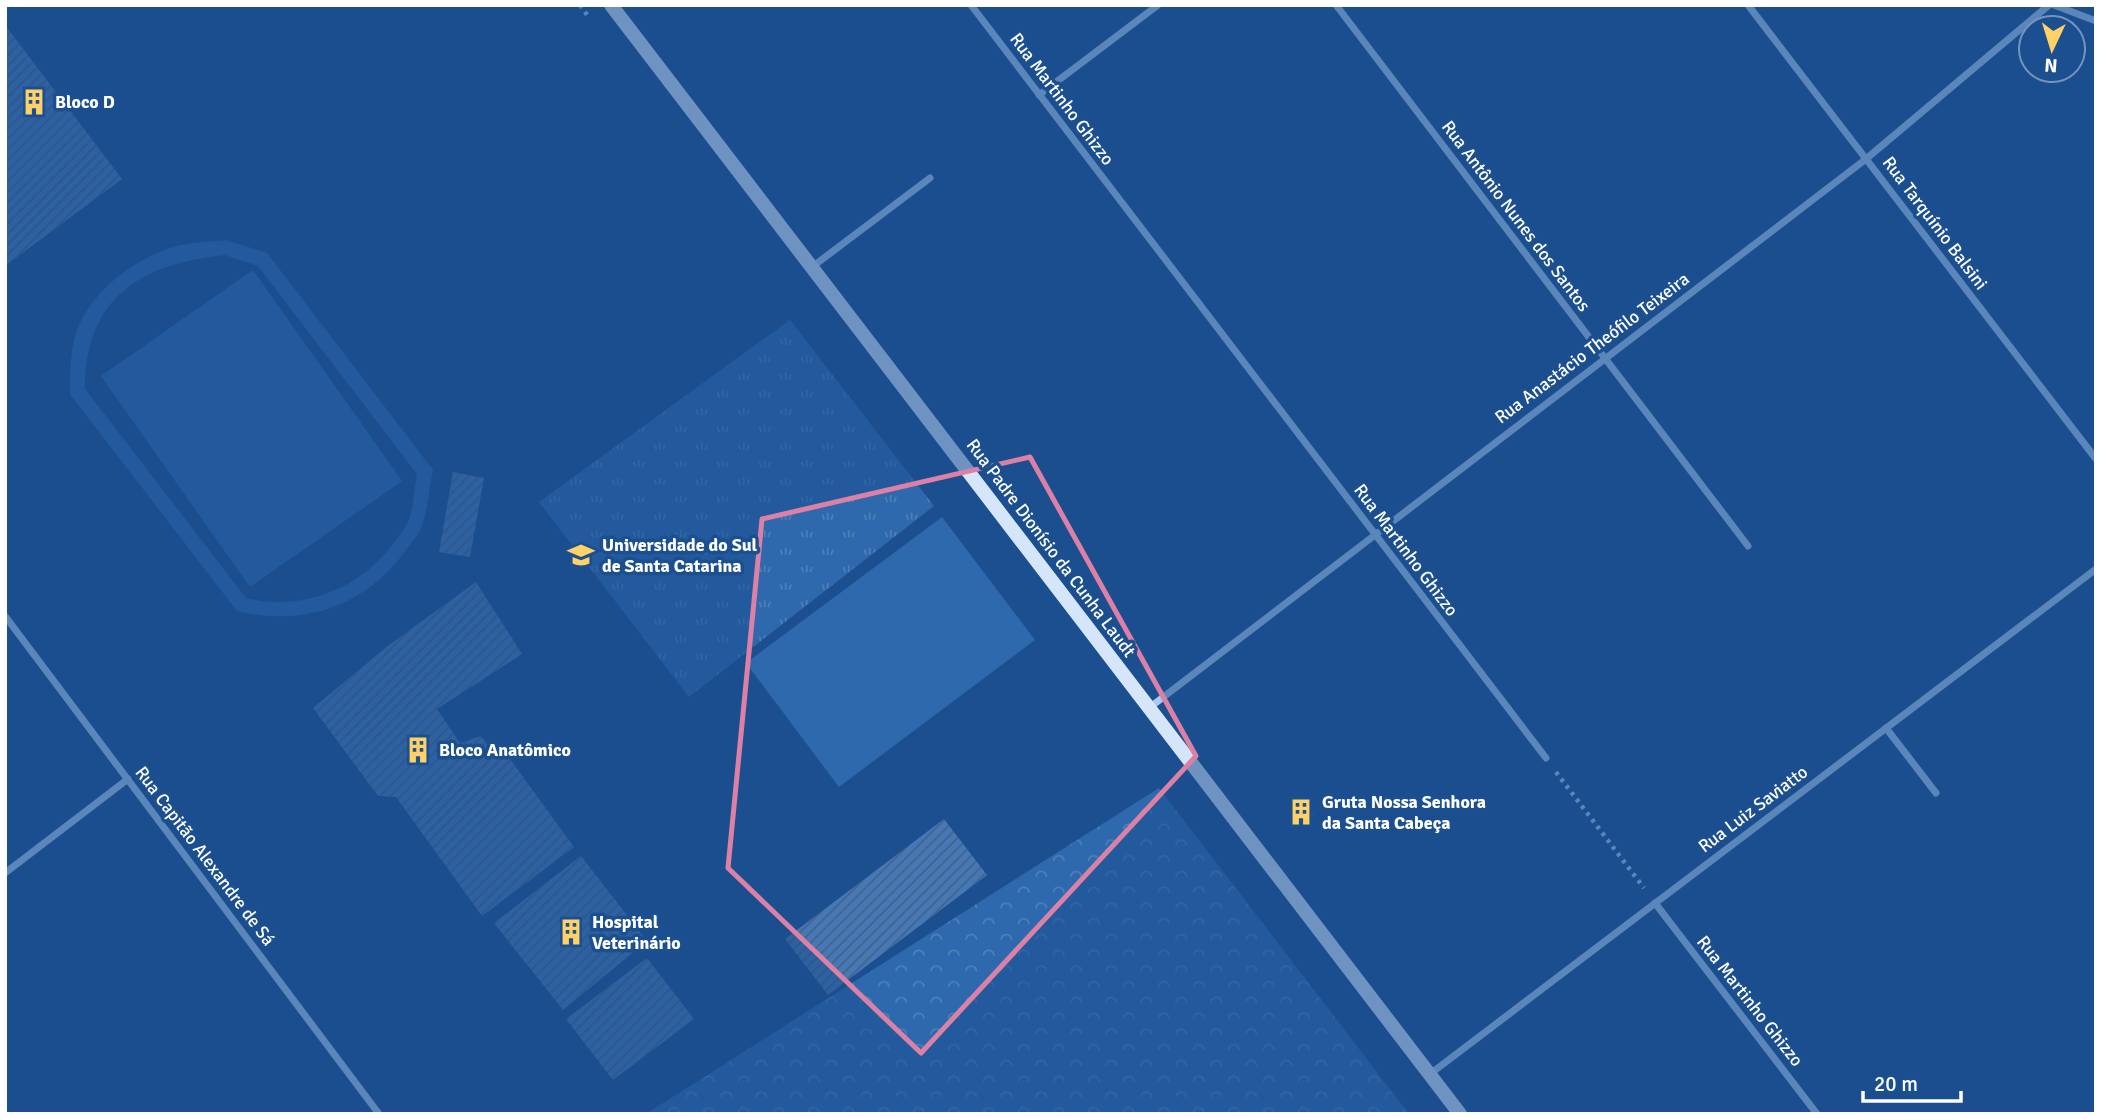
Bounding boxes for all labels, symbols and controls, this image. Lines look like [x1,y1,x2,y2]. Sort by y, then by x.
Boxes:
north arrow [2017,14,2087,84]
street label: Rua Martinho Ghizzo [1005,29,1119,169]
text: N [2043,53,2058,77]
building icon: Bloco D [19,87,49,117]
place label: Bloco D [55,91,115,113]
street label: Rua Antônio Nunes dos Santos [1437,116,1595,316]
street label: Rua Tarquínio Balsini [1878,152,1992,294]
street label: Rua Anastácio Theófilo Teixeira [1490,268,1694,428]
street label: Rua Padre Dionísio da Cunha Laudt [962,434,1140,662]
street label: Rua Martinho Ghizzo [1349,480,1463,620]
place label: Universidade do Sul de Santa Catarina [602,534,758,577]
school or university icon: Universidade do Sul de Santa Catarina [566,540,596,570]
building icon: Bloco Anatômico [403,735,433,765]
place label: Bloco Anatômico [439,739,571,761]
street label: Rua Luiz Saviatto [1694,761,1812,857]
street label: Rua Capitão Alexandre de Sá [130,762,280,950]
place label: Gruta Nossa Senhora da Santa Cabeça [1322,791,1486,834]
building icon: Gruta Nossa Senhora da Santa Cabeça [1286,797,1316,827]
place label: Hospital Veterinário [592,911,681,954]
building icon: Hospital Veterinário [556,917,586,947]
street label: Rua Martinho Ghizzo [1692,931,1808,1071]
scale bar [1863,1060,1961,1104]
text: 20 m [1874,1071,1918,1097]

